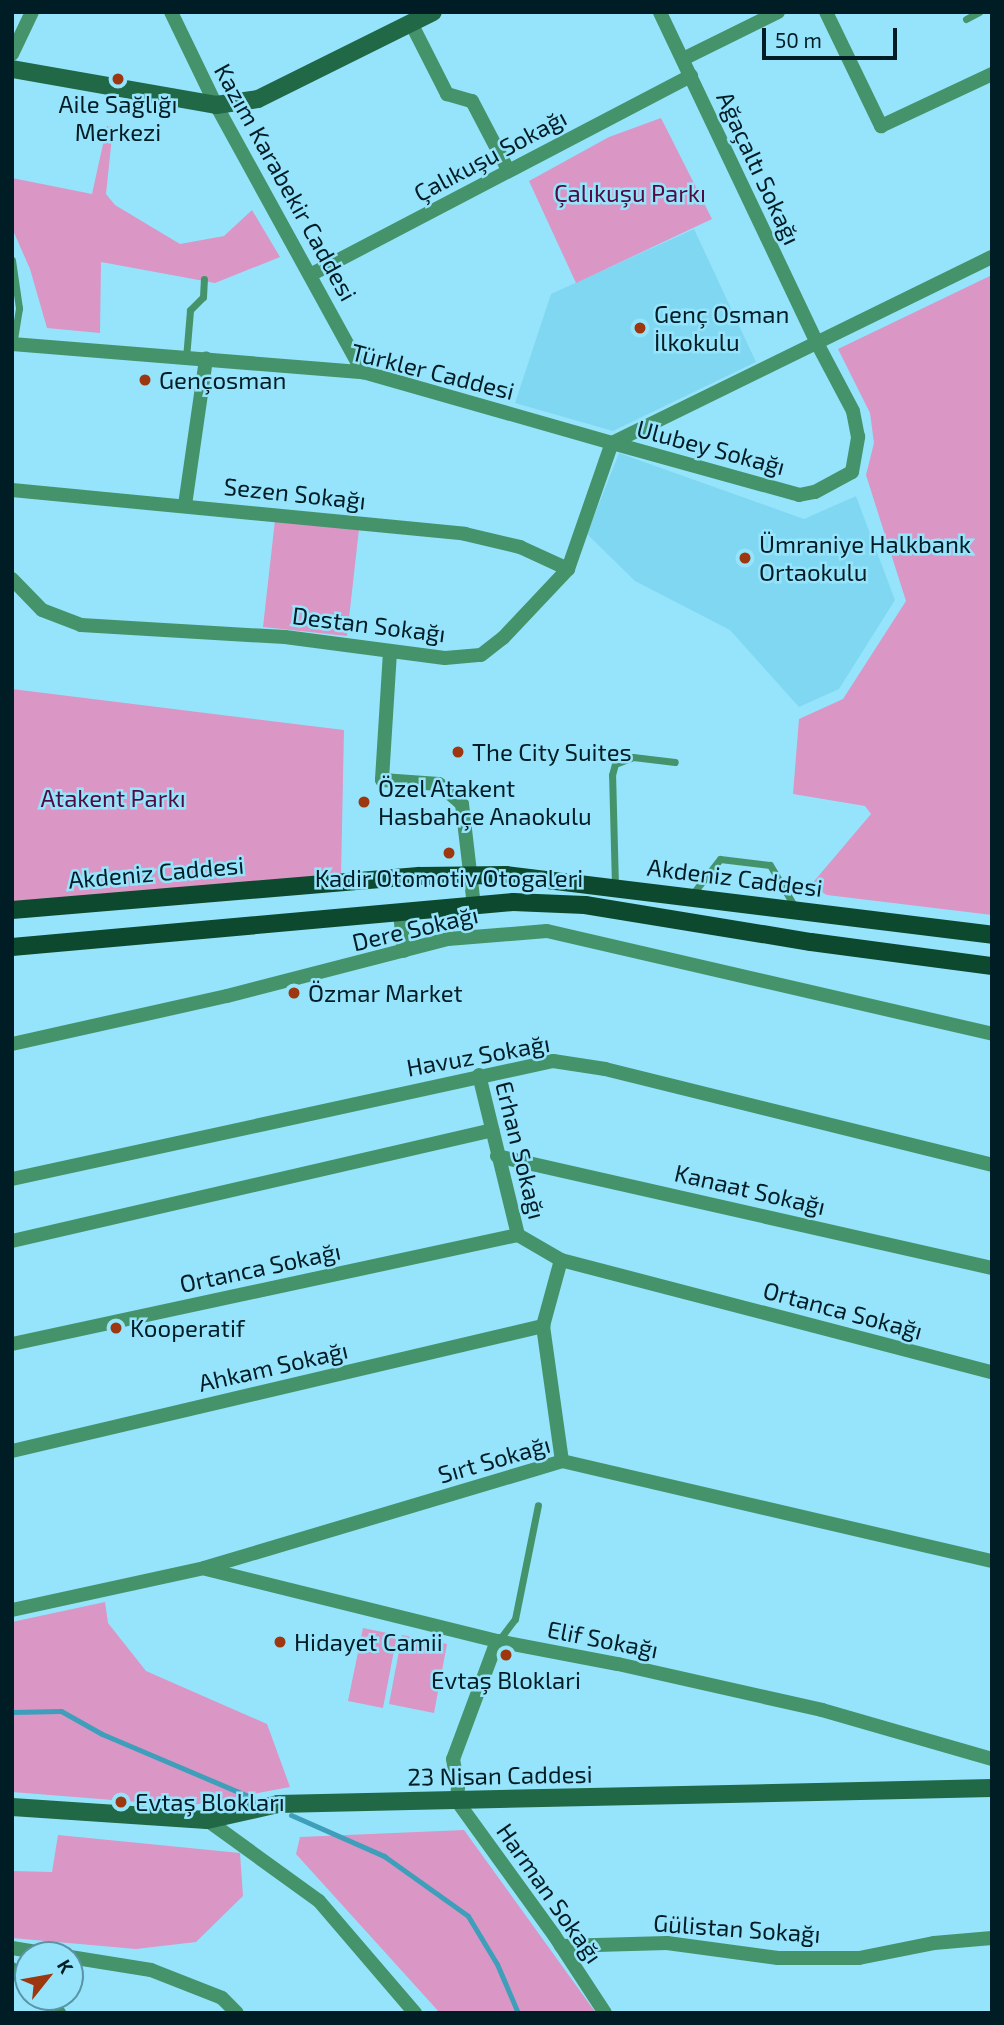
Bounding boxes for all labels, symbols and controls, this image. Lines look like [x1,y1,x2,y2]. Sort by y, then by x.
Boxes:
scale bar [766,14,901,58]
text: 50 m [775,27,822,52]
street label: Kazım Karabekir Caddesi [209,58,363,306]
marker: Aile Sağlığı Merkezi [110,71,126,87]
street label: Ağaçaltı Sokağı [711,87,807,249]
place label: Aile Sağlığı Merkezi [59,90,177,146]
street label: Çalıkuşu Sokağı [409,103,571,207]
park label: Çalıkuşu Parkı [554,179,706,207]
place label: Genç Osman İlkokulu [654,300,789,356]
marker: Genç Osman İlkokulu [632,320,648,336]
street label: Türkler Caddesi [348,337,518,405]
place label: Gençosman [159,366,286,394]
marker: Gençosman [137,372,153,388]
street label: Ulubey Sokağı [633,413,789,481]
street label: Sezen Sokağı [223,471,367,515]
place label: Ümraniye Halkbank Ortaokulu [759,530,971,586]
marker: Ümraniye Halkbank Ortaokulu [737,550,753,566]
street label: Destan Sokağı [291,600,447,648]
place label: The City Suites [472,738,632,766]
marker: The City Suites [450,744,466,760]
place label: Özel Atakent Hasbahçe Anaokulu [378,774,592,830]
park label: Atakent Parkı [40,784,186,812]
marker: Özel Atakent Hasbahçe Anaokulu [356,794,372,810]
marker: Kadir Otomotiv Otogaleri [441,845,457,861]
street label: Akdeniz Caddesi [67,850,245,894]
street label: Akdeniz Caddesi [646,852,824,902]
place label: Kadir Otomotiv Otogaleri [314,864,584,892]
street label: Dere Sokağı [349,900,481,956]
place label: Özmar Market [308,979,463,1007]
marker: Özmar Market [286,985,302,1001]
street label: Havuz Sokağı [404,1028,552,1082]
street label: Erhan Sokağı [490,1078,552,1222]
street label: Kanaat Sokağı [672,1158,828,1220]
street label: Ortanca Sokağı [177,1236,343,1298]
street label: Ortanca Sokağı [760,1275,926,1345]
place label: Kooperatif [130,1314,245,1342]
marker: Kooperatif [108,1320,124,1336]
street label: Ahkam Sokağı [195,1335,351,1397]
street label: Sırt Sokağı [435,1429,553,1489]
street label: Elif Sokağı [545,1614,661,1664]
place label: Hidayet Camii [294,1628,443,1656]
marker: Hidayet Camii [272,1634,288,1650]
marker: Evtaş Bloklari [498,1647,514,1663]
place label: Evtaş Bloklari [431,1666,581,1694]
street label: 23 Nisan Caddesi [407,1759,593,1791]
place label: Evtaş Blokları [135,1788,285,1816]
marker: Evtaş Blokları [113,1794,129,1810]
street label: Harman Sokağı [491,1817,609,1969]
street label: Gülistan Sokağı [652,1908,822,1948]
north arrow [14,1941,84,2011]
text: K [53,1955,79,1977]

